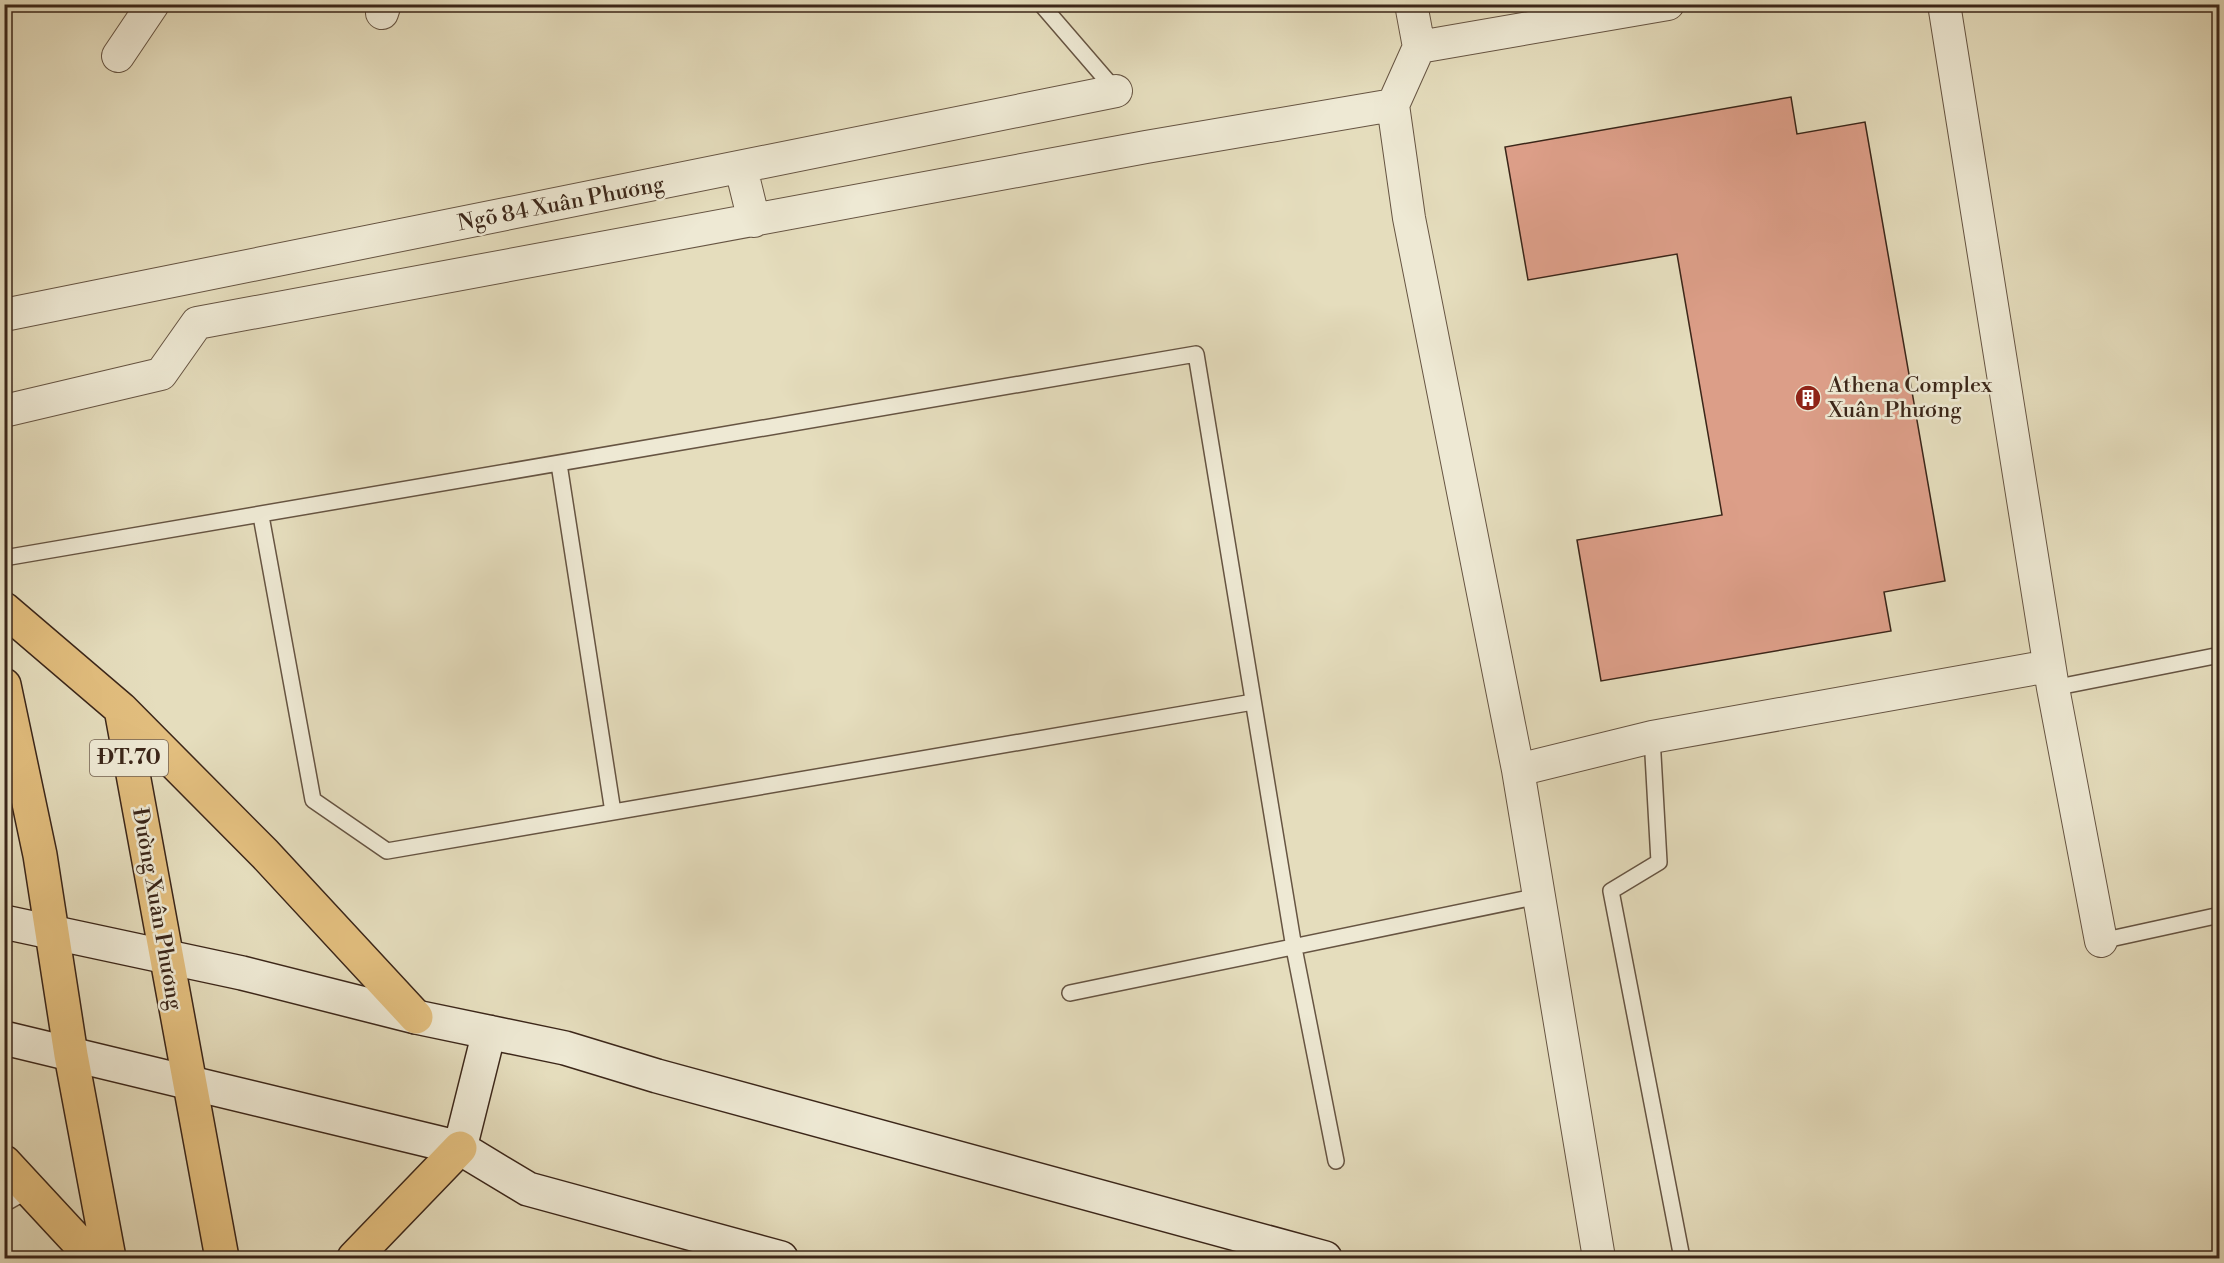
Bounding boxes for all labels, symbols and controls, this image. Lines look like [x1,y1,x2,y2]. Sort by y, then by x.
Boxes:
street label: Ngõ 84 Xuân Phương [455,171,667,237]
place label: Athena Complex Xuân Phương [1827,372,1993,424]
building icon: Athena Complex Xuân Phương [1793,383,1823,413]
road number: ĐT.70 [90,740,168,776]
street label: Đường Xuân Phương [126,806,188,1013]

